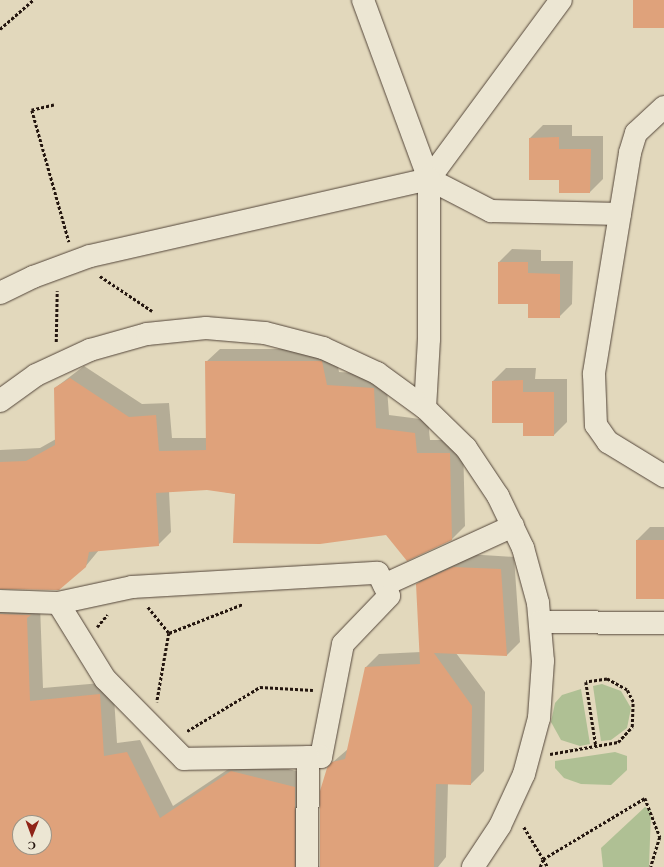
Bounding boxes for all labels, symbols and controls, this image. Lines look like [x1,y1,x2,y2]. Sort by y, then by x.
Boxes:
north arrow [12,815,52,855]
text: С [28,839,36,853]

